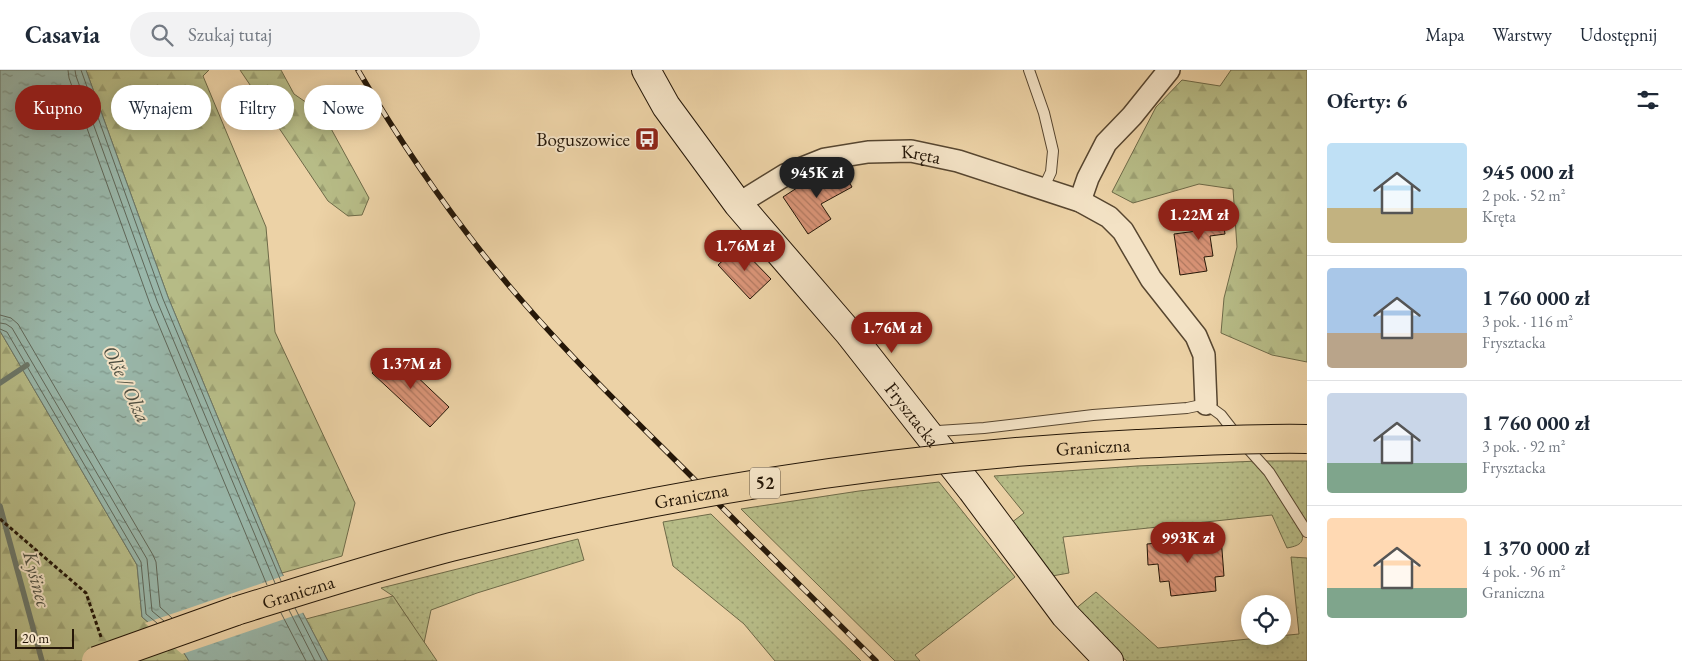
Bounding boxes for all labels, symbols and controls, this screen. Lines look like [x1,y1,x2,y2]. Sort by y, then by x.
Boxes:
search box [130,12,480,57]
text: Casavia [25,19,100,50]
icon: search [148,21,176,49]
text: Szukaj tutaj [188,22,272,47]
text: Mapa [1425,23,1464,46]
text: Warstwy [1492,23,1552,46]
text: Udostępnij [1580,23,1657,46]
chip: Kupno [15,85,101,130]
chip: Wynajem [111,85,211,130]
chip: Filtry [221,85,294,130]
chip: Nowe [304,85,382,130]
icon: filters [1634,86,1662,114]
text: Oferty: 6 [1327,87,1407,114]
bus stop icon: Boguszowice [634,126,660,152]
place label: Boguszowice [536,127,630,152]
street label: Kręta [901,139,943,170]
pin: 945K zł [771,156,863,199]
text: 945 000 zł [1482,158,1574,185]
text: 945K zł [790,162,844,183]
icon: home [1367,163,1427,223]
text: 2 pok. · 52 m² [1482,185,1565,206]
pin: 1.22M zł [1147,198,1251,241]
text: 1.22M zł [1169,204,1229,225]
text: Kręta [1482,206,1516,227]
pin: 1.76M zł [693,230,797,272]
text: 1.76M zł [715,235,775,256]
text: 1 760 000 zł [1482,284,1590,311]
icon: home [1367,288,1427,348]
text: 3 pok. · 116 m² [1482,311,1573,332]
pin: 1.76M zł [840,312,944,354]
text: 1.76M zł [862,317,922,338]
text: Frysztacka [1482,332,1546,353]
water label: Olše / Olza [97,341,157,427]
pin: 1.37M zł [359,348,463,390]
text: 1.37M zł [381,353,441,374]
street label: Frysztacka [879,377,946,452]
text: 1 760 000 zł [1482,409,1590,436]
icon: home [1367,413,1427,473]
street label: Graniczna [1055,432,1131,462]
text: 3 pok. · 92 m² [1482,436,1565,457]
text: Frysztacka [1482,457,1546,478]
road number: 52 [750,468,780,498]
street label: Graniczna [652,477,730,515]
pin: 993K zł [1142,522,1234,564]
text: 993K zł [1161,527,1215,548]
text: 1 370 000 zł [1482,534,1590,561]
icon: home [1367,538,1427,598]
water label: Kyšinec [17,547,57,611]
text: 4 pok. · 96 m² [1482,561,1565,582]
street label: Graniczna [259,569,338,615]
text: Graniczna [1482,582,1545,603]
map controls [1241,595,1291,645]
button: locate [1241,595,1291,645]
scale bar [15,626,74,649]
text: 20 m [22,629,49,647]

